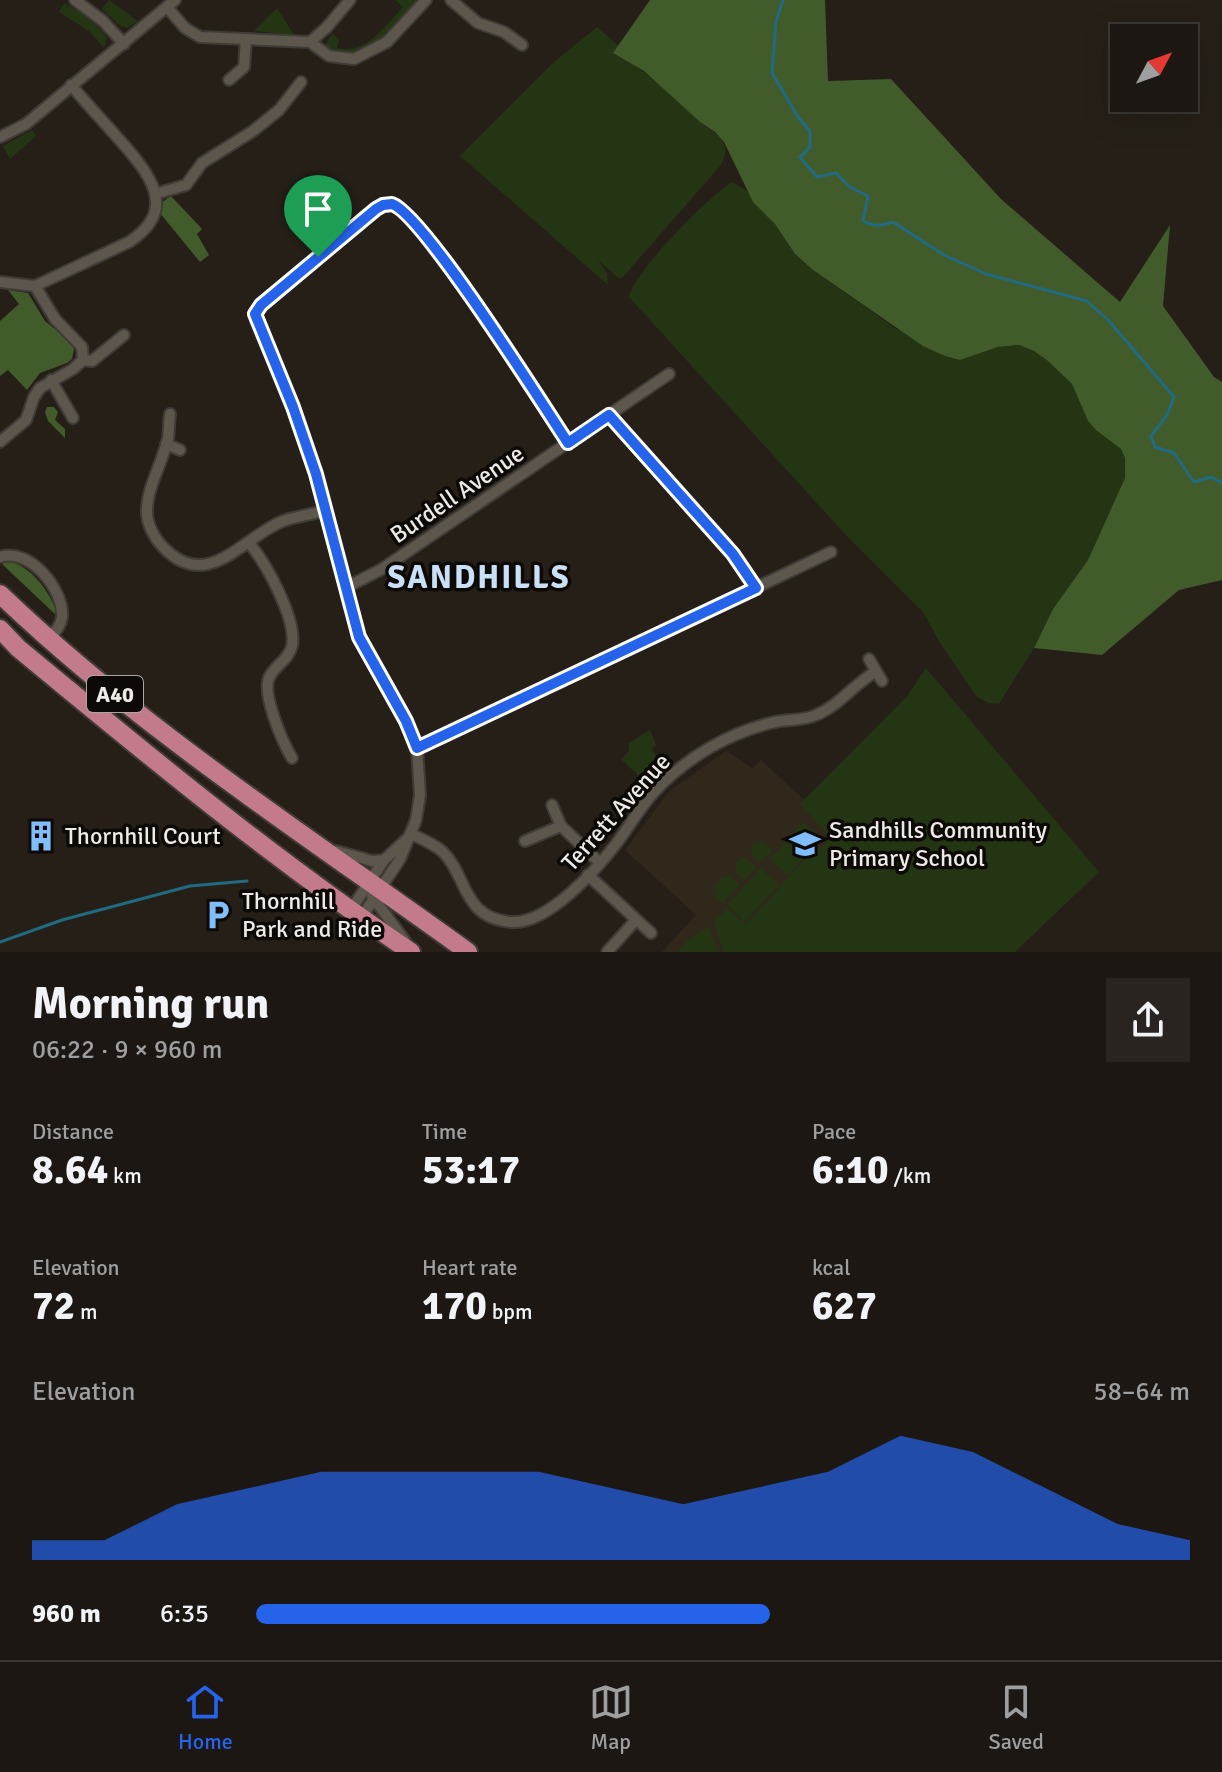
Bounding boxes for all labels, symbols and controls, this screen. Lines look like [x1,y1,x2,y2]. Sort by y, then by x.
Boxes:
north arrow [1110,24,1198,112]
map controls [1110,24,1198,112]
pin [284,175,352,257]
icon: arrive [296,187,340,231]
street label: Burdell Avenue [384,438,530,550]
district label: SANDHILLS [387,558,571,597]
road number: A40 [87,676,143,712]
street label: Terrett Avenue [555,747,677,877]
place label: Sandhills Community Primary School [829,815,1047,873]
building icon: Thornhill Court [24,819,58,853]
place label: Thornhill Court [65,821,221,851]
school or university icon: Sandhills Community Primary School [788,827,822,861]
place label: Thornhill Park and Ride [242,886,382,944]
parking icon: Thornhill Park and Ride [201,898,235,932]
text: Morning run [32,977,269,1031]
button: share [1106,978,1190,1062]
text: 06:22 · 9 × 960 m [32,1034,223,1066]
text: Distance [32,1118,114,1145]
text: Time [422,1118,467,1145]
text: Pace [812,1118,856,1145]
text: 8.64 [32,1145,108,1195]
text: 53:17 [422,1145,520,1195]
text: 6:10 [812,1145,889,1195]
text: km [108,1162,142,1189]
text: /km [889,1162,931,1189]
text: Elevation [32,1254,120,1281]
text: Heart rate [422,1254,517,1281]
text: kcal [812,1254,851,1281]
text: 72 [32,1281,75,1331]
text: 170 [422,1281,487,1331]
text: 627 [812,1281,877,1331]
text: m [75,1298,98,1325]
text: bpm [487,1298,532,1325]
text: Elevation [32,1376,136,1408]
text: 58–64 m [1094,1376,1190,1408]
text: 960 m [32,1598,101,1630]
text: 6:35 [160,1598,209,1630]
tab: Home [178,1680,233,1755]
tab: Map [589,1680,633,1755]
tab: Saved [989,1680,1044,1755]

